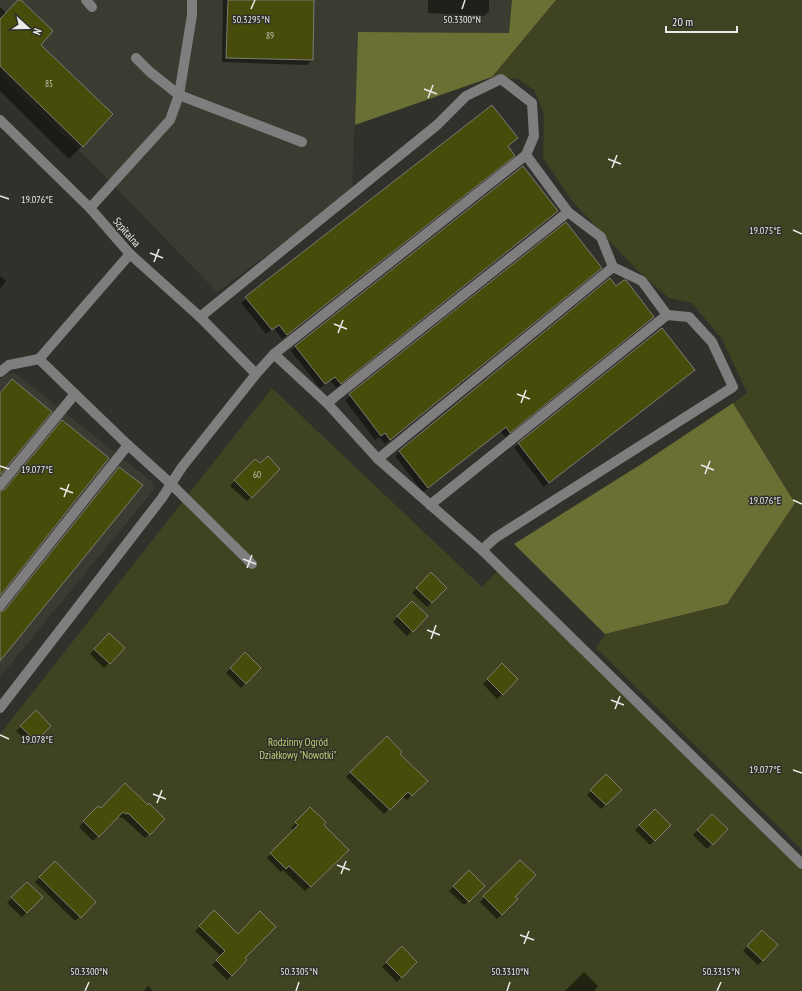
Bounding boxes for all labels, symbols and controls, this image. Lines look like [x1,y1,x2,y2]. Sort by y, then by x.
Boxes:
north arrow [8,8,48,48]
scale bar [666,8,737,34]
text: 50.3295°N [232,13,270,26]
text: 50.3300°N [443,13,481,26]
text: 20 m [672,14,693,29]
text: N [30,26,45,37]
house number: 89 [266,30,274,41]
house number: 85 [45,78,53,89]
text: 19.076°E [21,193,53,206]
street label: Szpitalna [110,214,144,250]
text: 19.075°E [749,224,781,237]
text: 19.077°E [21,463,53,476]
house number: 60 [253,469,261,480]
text: 19.076°E [749,494,781,507]
text: 19.078°E [21,733,53,746]
park label: Rodzinny Ogród Działkowy "Nowotki" [259,735,337,762]
text: 19.077°E [749,763,781,776]
text: 50.3300°N [70,965,108,978]
text: 50.3305°N [280,965,318,978]
text: 50.3310°N [491,965,529,978]
text: 50.3315°N [702,965,740,978]

